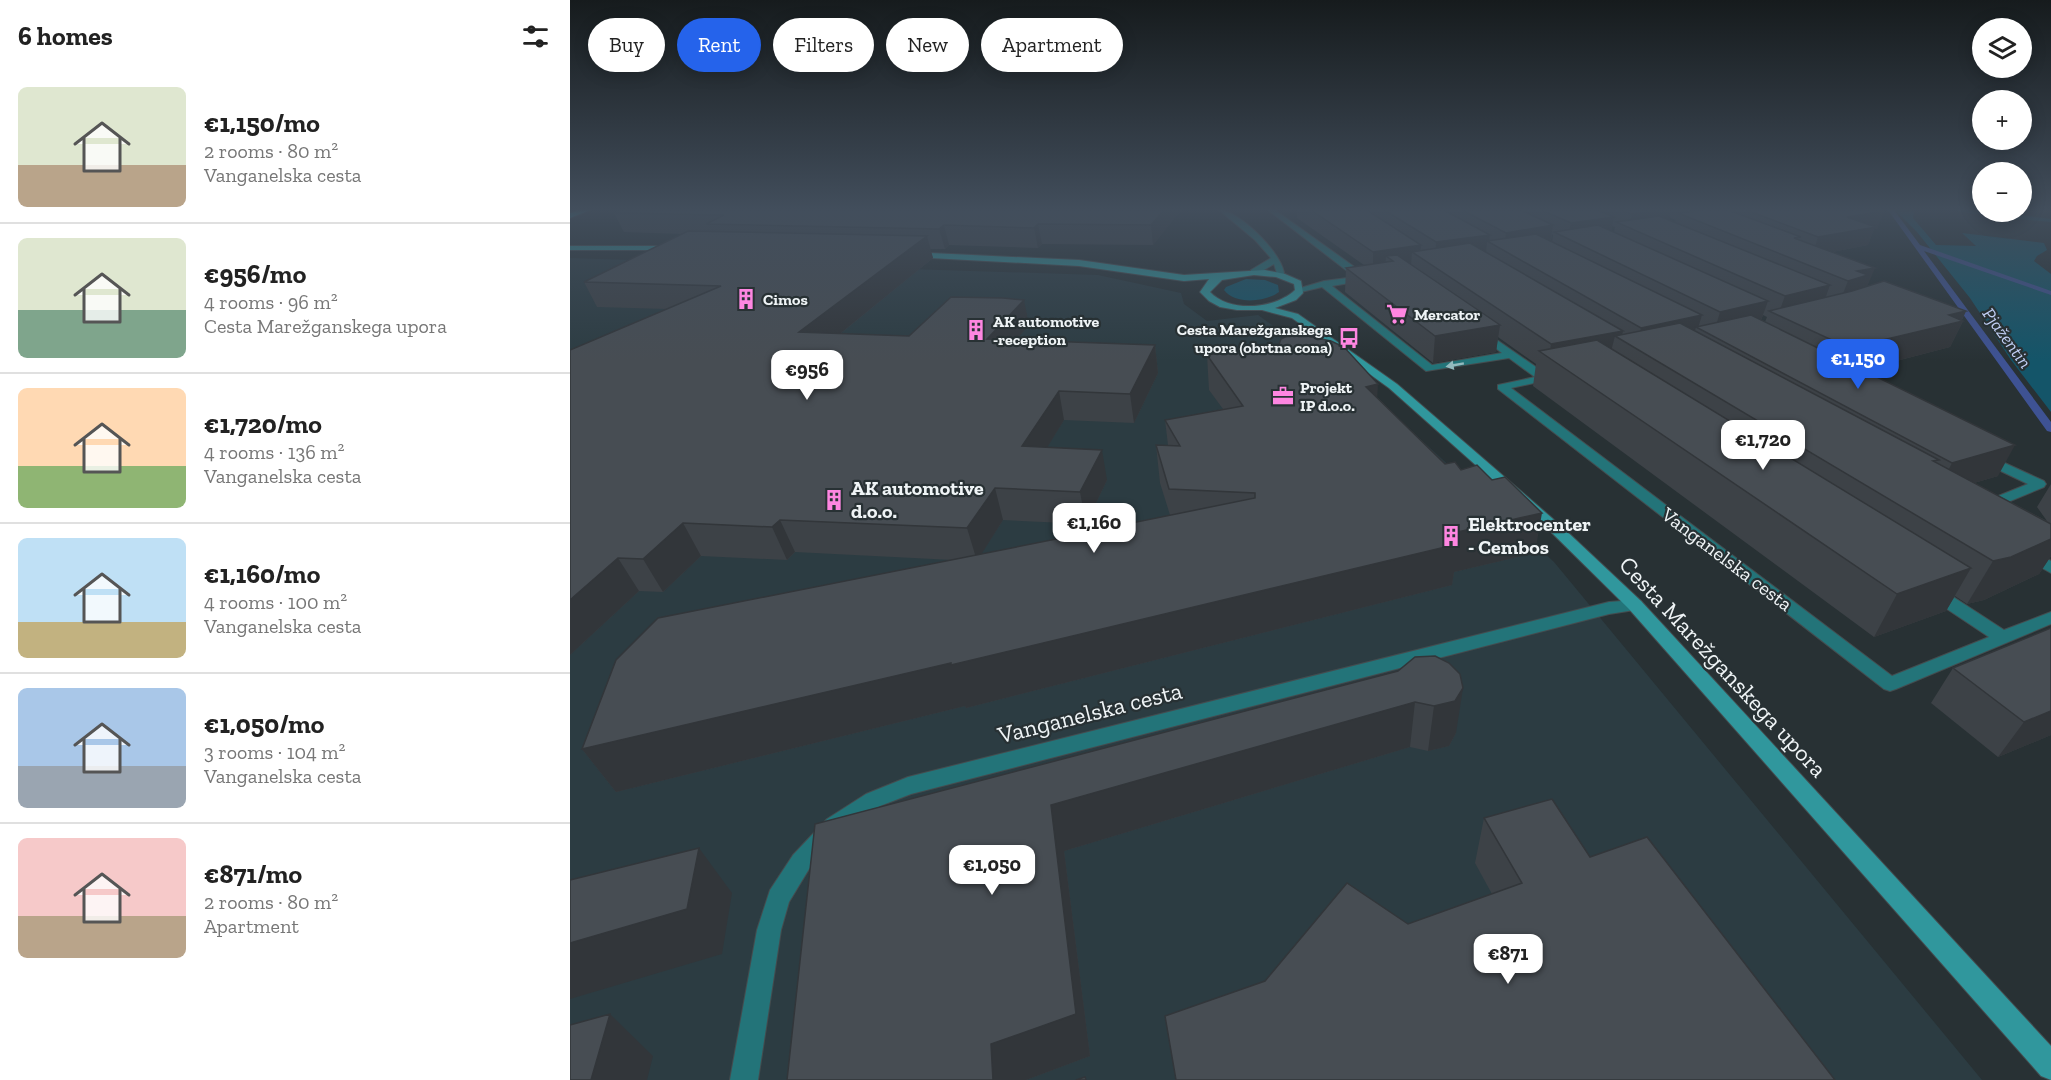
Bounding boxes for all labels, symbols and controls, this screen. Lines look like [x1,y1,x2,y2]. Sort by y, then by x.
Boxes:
chip: Buy [588,18,665,72]
chip: Rent [677,18,761,72]
chip: Filters [773,18,874,72]
chip: New [886,18,969,72]
chip: Apartment [981,18,1123,72]
map controls [1972,18,2032,222]
button: layers [1972,18,2032,78]
text: 6 homes [18,20,113,52]
icon: filters [519,20,552,53]
button: + [1972,90,2032,150]
text: €1,150/mo [204,107,320,139]
icon: home [66,111,138,183]
text: 2 rooms · 80 m² [204,139,338,163]
button: − [1972,162,2032,222]
text: Vanganelska cesta [204,163,361,187]
text: €956/mo [204,258,306,290]
icon: home [66,262,138,334]
building icon: Cimos [734,287,758,311]
text: 4 rooms · 96 m² [204,290,338,314]
place label: Cimos [763,290,808,309]
supermarket icon: Mercator [1385,302,1409,326]
water label: Pjažentin [1978,304,2036,372]
place label: Mercator [1414,305,1480,324]
place label: AK automotive -reception [993,312,1099,349]
text: Cesta Marežganskega upora [204,314,447,338]
building icon: AK automotive -reception [964,318,988,342]
place label: Cesta Marežganskega upora (obrtna cona) [1177,320,1332,357]
bus stop icon: Cesta Marežganskega upora (obrtna cona) [1337,326,1361,350]
pin: €1,150 [1809,339,1907,390]
text: €1,150 [1831,346,1885,370]
pin: €956 [771,350,843,401]
text: €956 [785,357,829,381]
one-way arrow [1445,361,1464,370]
place label: Projekt IP d.o.o. [1300,378,1355,415]
office icon: Projekt IP d.o.o. [1271,384,1295,408]
text: €1,720/mo [204,408,322,440]
icon: home [66,412,138,484]
pin: €1,720 [1714,420,1812,471]
text: €1,720 [1735,427,1791,451]
text: 4 rooms · 136 m² [204,440,345,464]
text: Vanganelska cesta [204,464,361,488]
place label: AK automotive d.o.o. [851,476,984,523]
building icon: AK automotive d.o.o. [822,488,846,512]
street label: Vanganelska cesta [1656,501,1797,616]
pin: €1,160 [1045,503,1143,554]
text: €1,160 [1067,510,1121,534]
place label: Elektrocenter - Cembos [1468,512,1591,559]
building icon: Elektrocenter - Cembos [1439,524,1463,548]
street label: Cesta Marežganskega upora [1613,550,1834,783]
text: €1,160/mo [204,558,320,590]
icon: home [66,562,138,634]
text: 4 rooms · 100 m² [204,590,347,614]
text: Vanganelska cesta [204,614,361,638]
street label: Vanganelska cesta [994,675,1185,750]
text: €1,050/mo [204,708,324,740]
icon: home [66,712,138,784]
text: 3 rooms · 104 m² [204,740,345,764]
text: Vanganelska cesta [204,764,361,788]
pin: €1,050 [943,845,1041,896]
text: €1,050 [963,852,1021,876]
text: €871/mo [204,858,302,890]
icon: home [66,862,138,934]
text: 2 rooms · 80 m² [204,890,338,914]
text: Apartment [204,914,299,938]
pin: €871 [1472,934,1544,985]
text: €871 [1488,941,1528,965]

